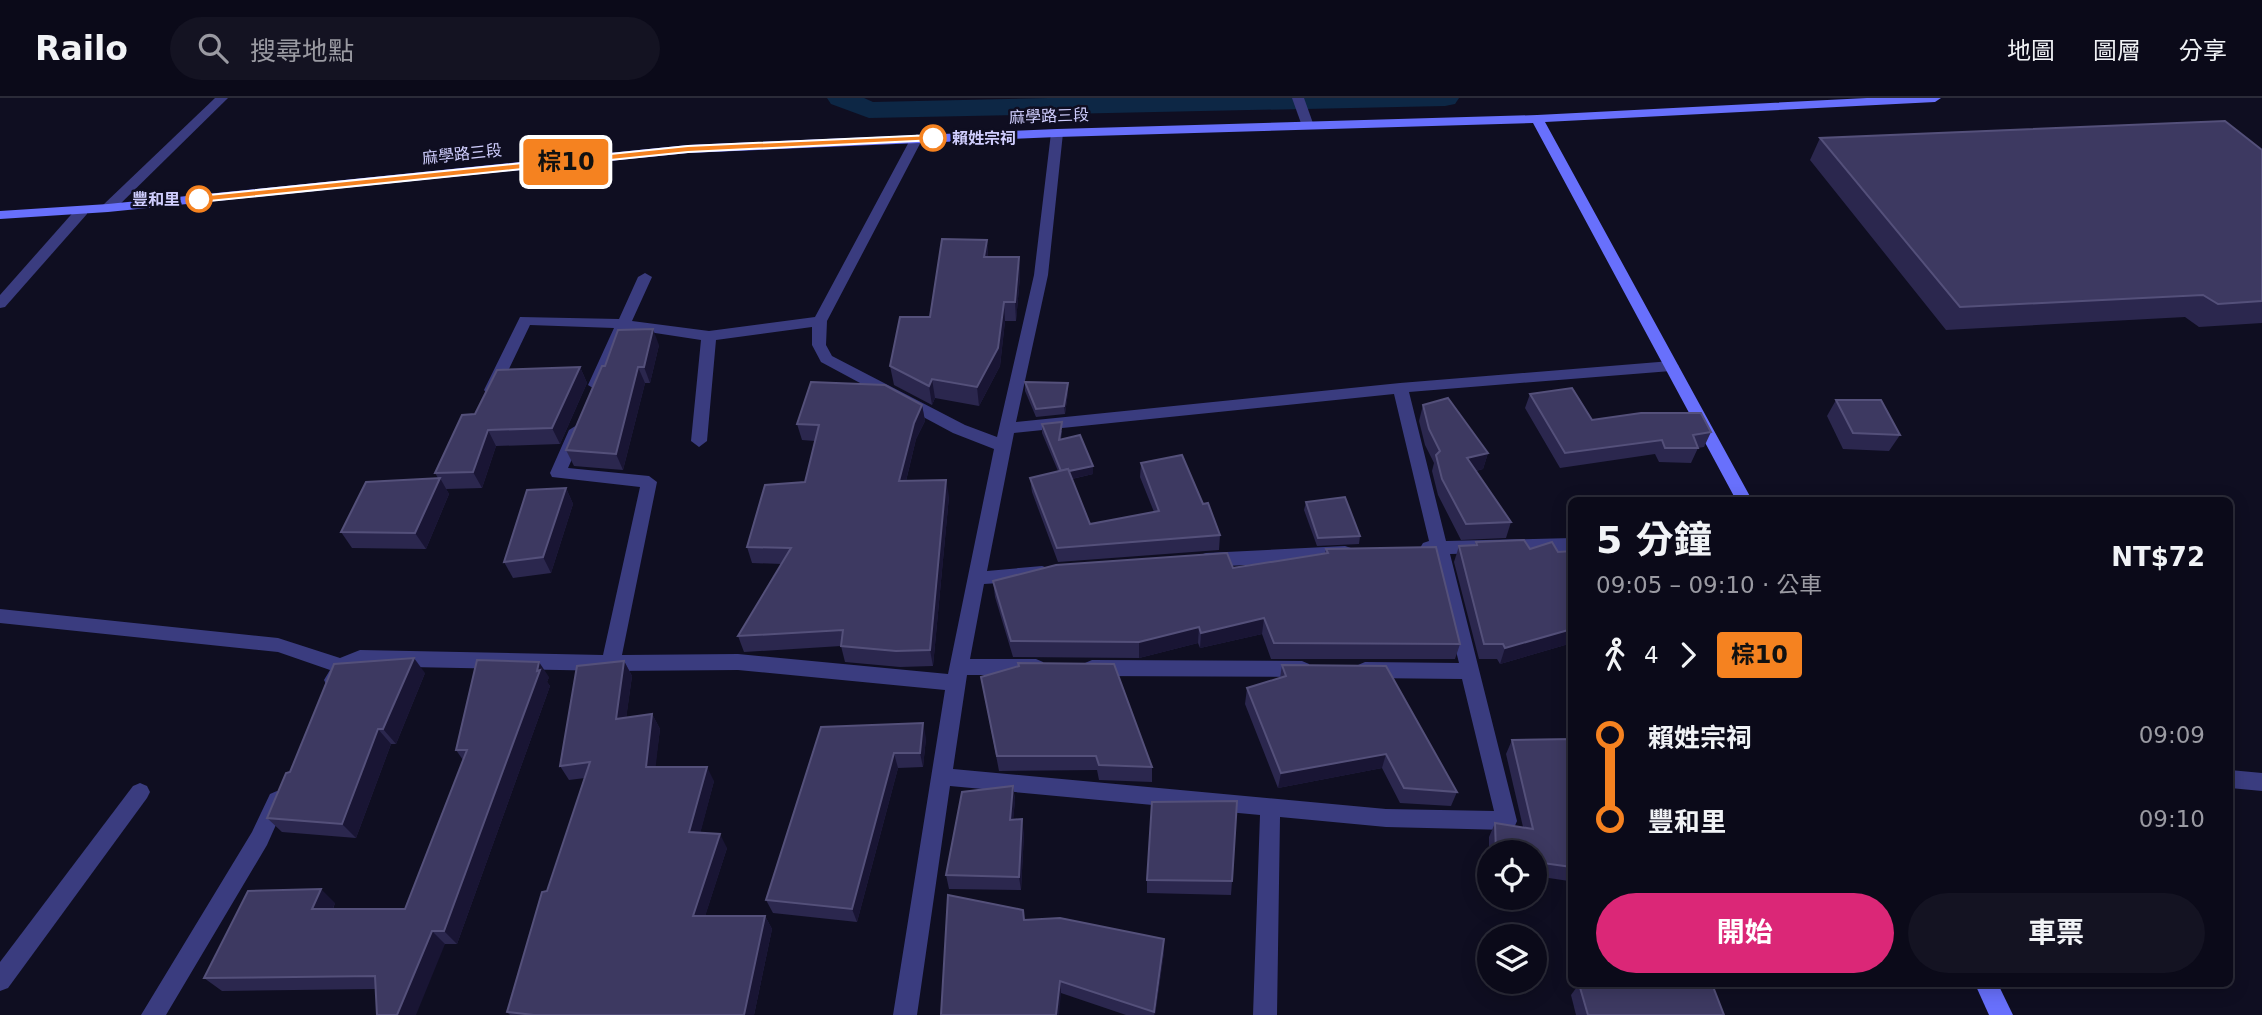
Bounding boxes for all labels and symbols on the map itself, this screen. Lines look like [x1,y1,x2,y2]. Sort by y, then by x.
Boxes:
street label: 麻學路三段 [1009,105,1089,127]
marker: 賴姓宗祠 [920,125,946,151]
place label: 賴姓宗祠 [952,129,1016,148]
line badge: 棕10 [526,139,606,185]
street label: 麻學路三段 [421,140,503,168]
marker: 豐和里 [186,186,212,212]
place label: 豐和里 [132,190,180,209]

